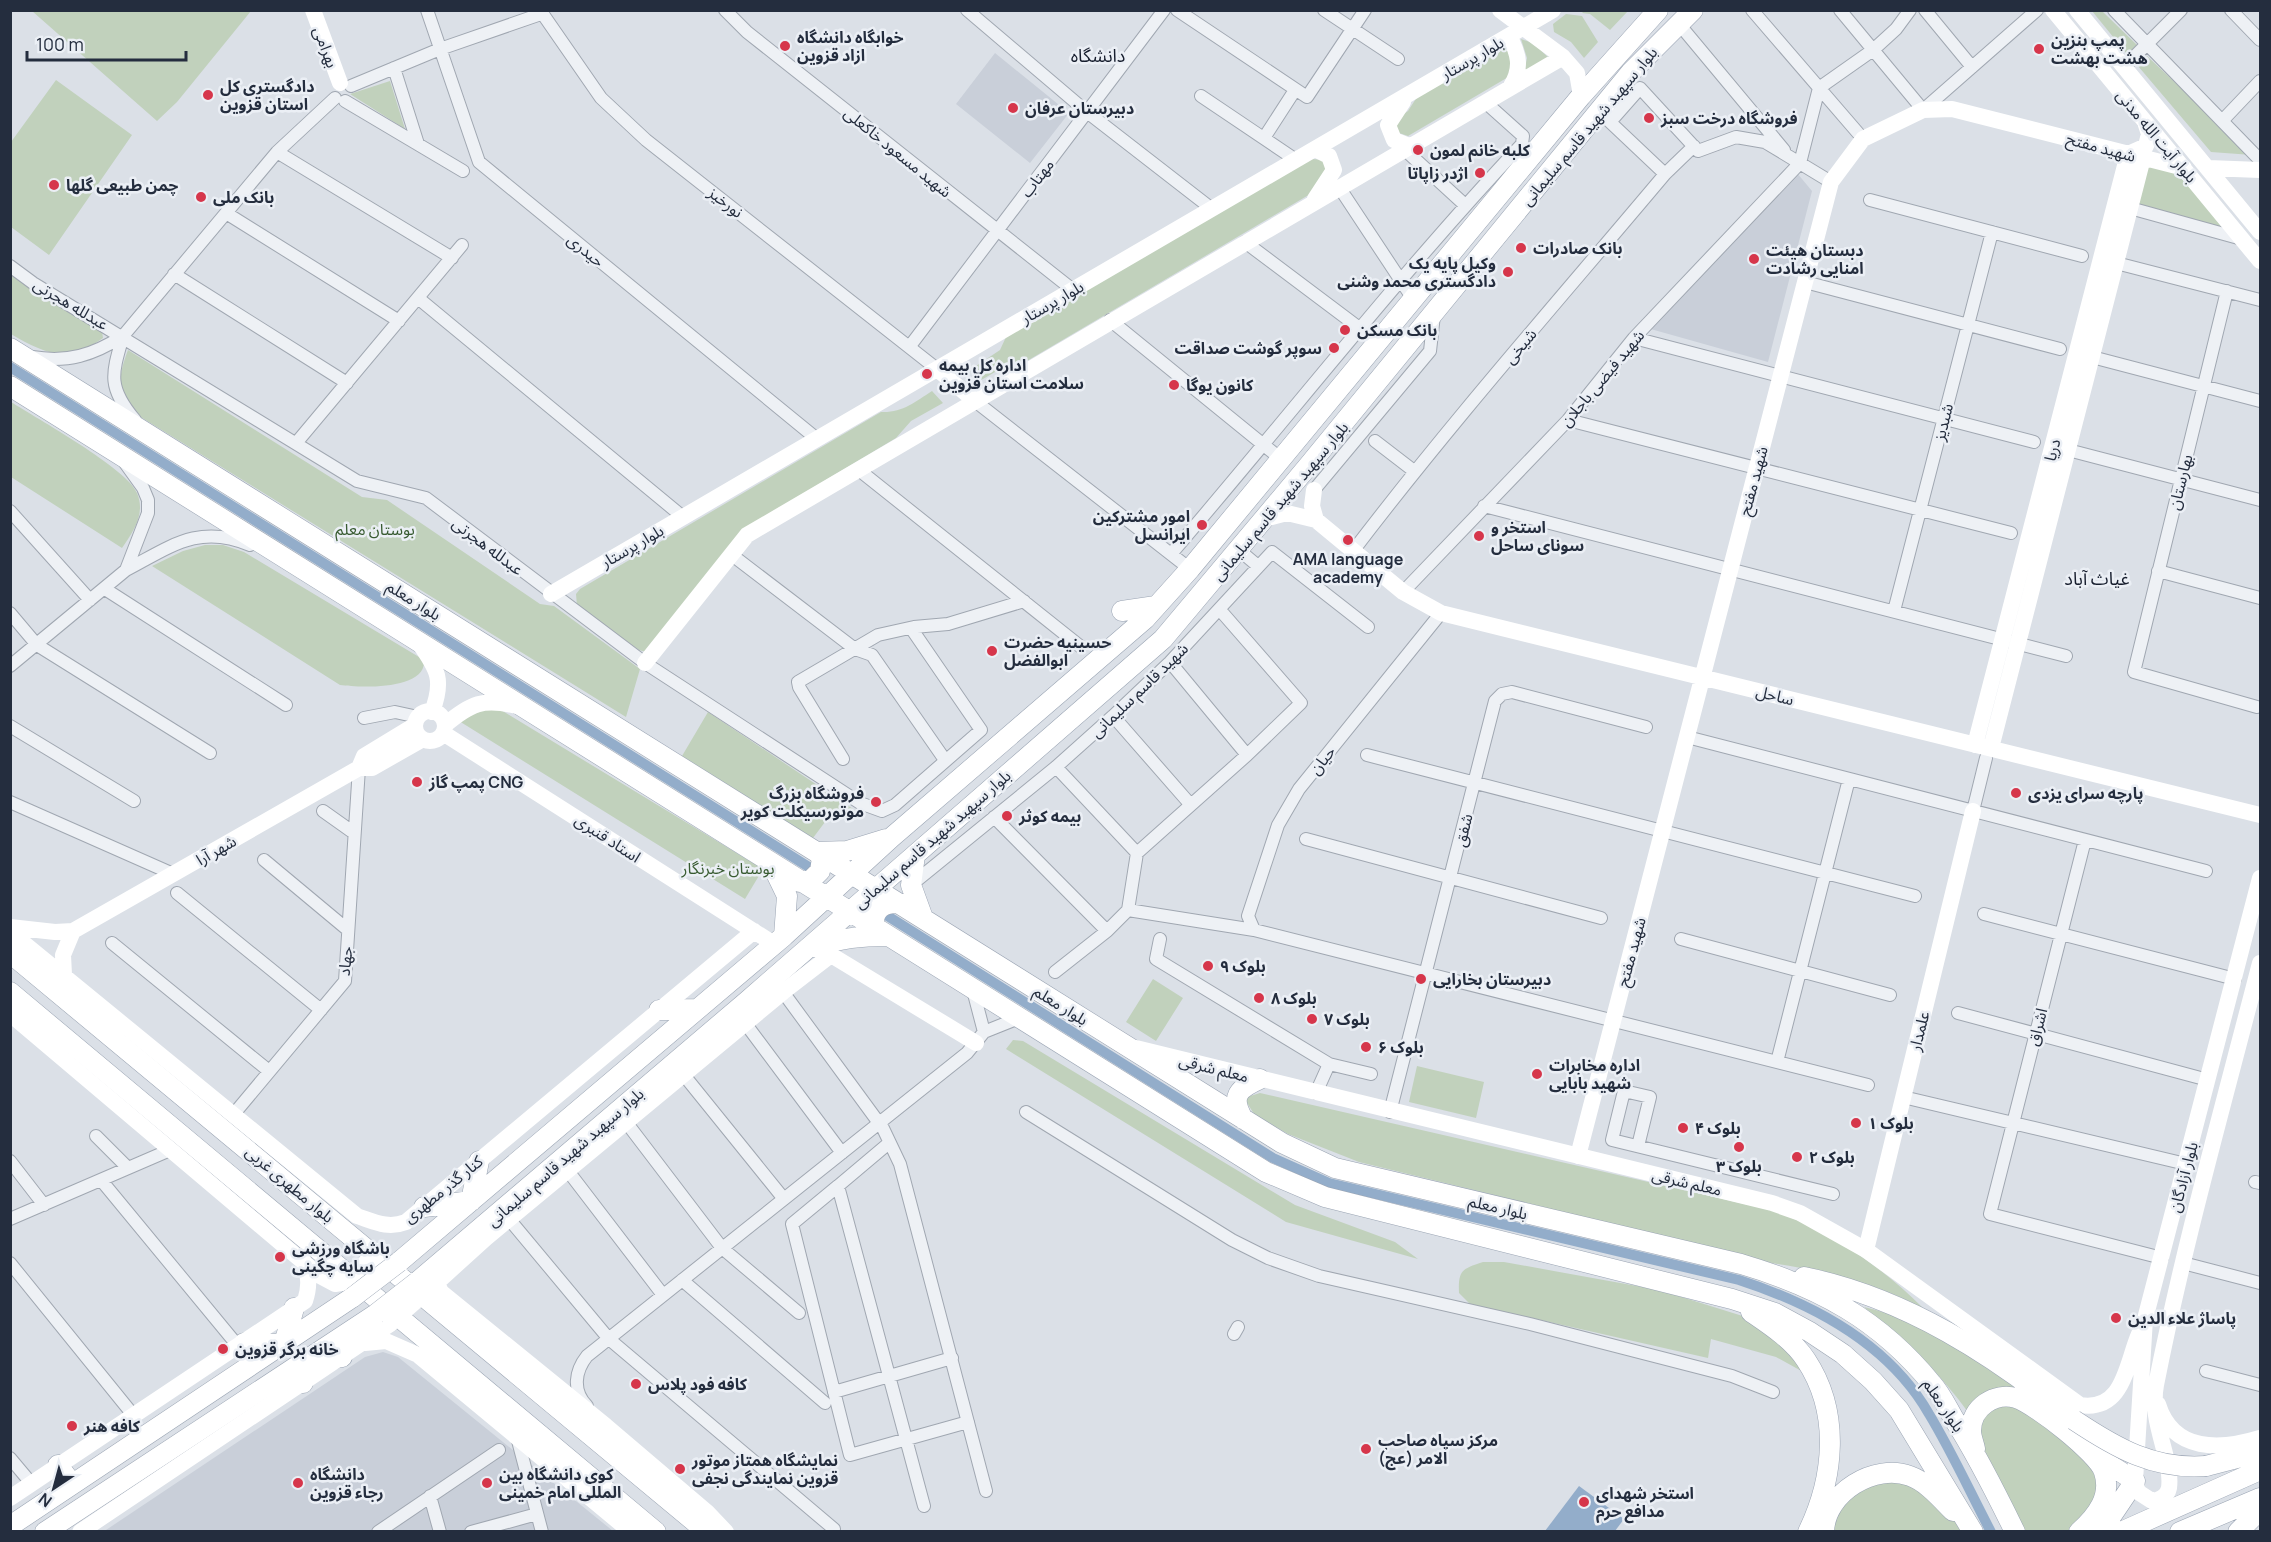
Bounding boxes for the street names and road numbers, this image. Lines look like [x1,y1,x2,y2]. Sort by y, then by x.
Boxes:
street label: بهرامی [308,23,344,71]
street label: بلوار پرستار [1436,31,1508,85]
street label: بلوار سپهبد شهید قاسم سلیمانی [1516,42,1664,212]
street label: بلوار آیت الله مدنی [2111,85,2203,187]
street label: شهید مسعود خاکعلی [840,102,956,202]
street label: شهید مفتح [2063,127,2138,169]
street label: مهتاب [1015,154,1059,202]
street label: نورخیز [703,181,748,223]
street label: حیدری [563,228,609,272]
street label: عبدلله هجرتی [29,273,113,335]
street label: بلوار پرستار [1016,275,1088,329]
street label: شیخی [1499,323,1541,369]
street label: شهید فیضی باجلان [1555,325,1649,431]
street label: شبدیز [1928,401,1958,444]
street label: بلوار سپهبد شهید قاسم سلیمانی [1207,417,1355,587]
street label: دریا [2039,436,2065,464]
street label: شهید مفتح [1733,444,1775,519]
street label: بهارستان [2162,452,2198,512]
street label: عبدلله هجرتی [448,512,528,580]
street label: بلوار پرستار [596,519,668,573]
street label: بلوار معلم [382,575,445,627]
street label: شهید قاسم سلیمانی [1085,638,1194,744]
street label: ساحل [1754,680,1796,710]
street label: حیان [1304,741,1340,779]
street label: بلوار سپهبد شهید قاسم سلیمانی [849,765,1017,915]
street label: استاد قنبری [571,809,645,867]
street label: شفق [1448,811,1478,849]
street label: شهر آرا [192,830,240,870]
street label: شهید مفتح [1611,915,1653,990]
street label: جهاد [333,945,357,977]
street label: بلوار معلم [1029,980,1092,1032]
street label: اشراق [2022,1006,2052,1048]
street label: علمدار [1903,1009,1935,1054]
street label: معلم شرقی [1176,1049,1251,1089]
street label: بلوار سپهبد شهید قاسم سلیمانی [482,1083,650,1233]
street label: بلوار آزادگان [2163,1139,2203,1215]
street label: بلوار مطهری غربی [241,1141,339,1227]
street label: کنار گذر مطهری [399,1150,488,1228]
street label: معلم شرقی [1649,1163,1724,1203]
street label: بلوار معلم [1466,1190,1530,1226]
street label: بلوار معلم [1916,1374,1970,1437]

